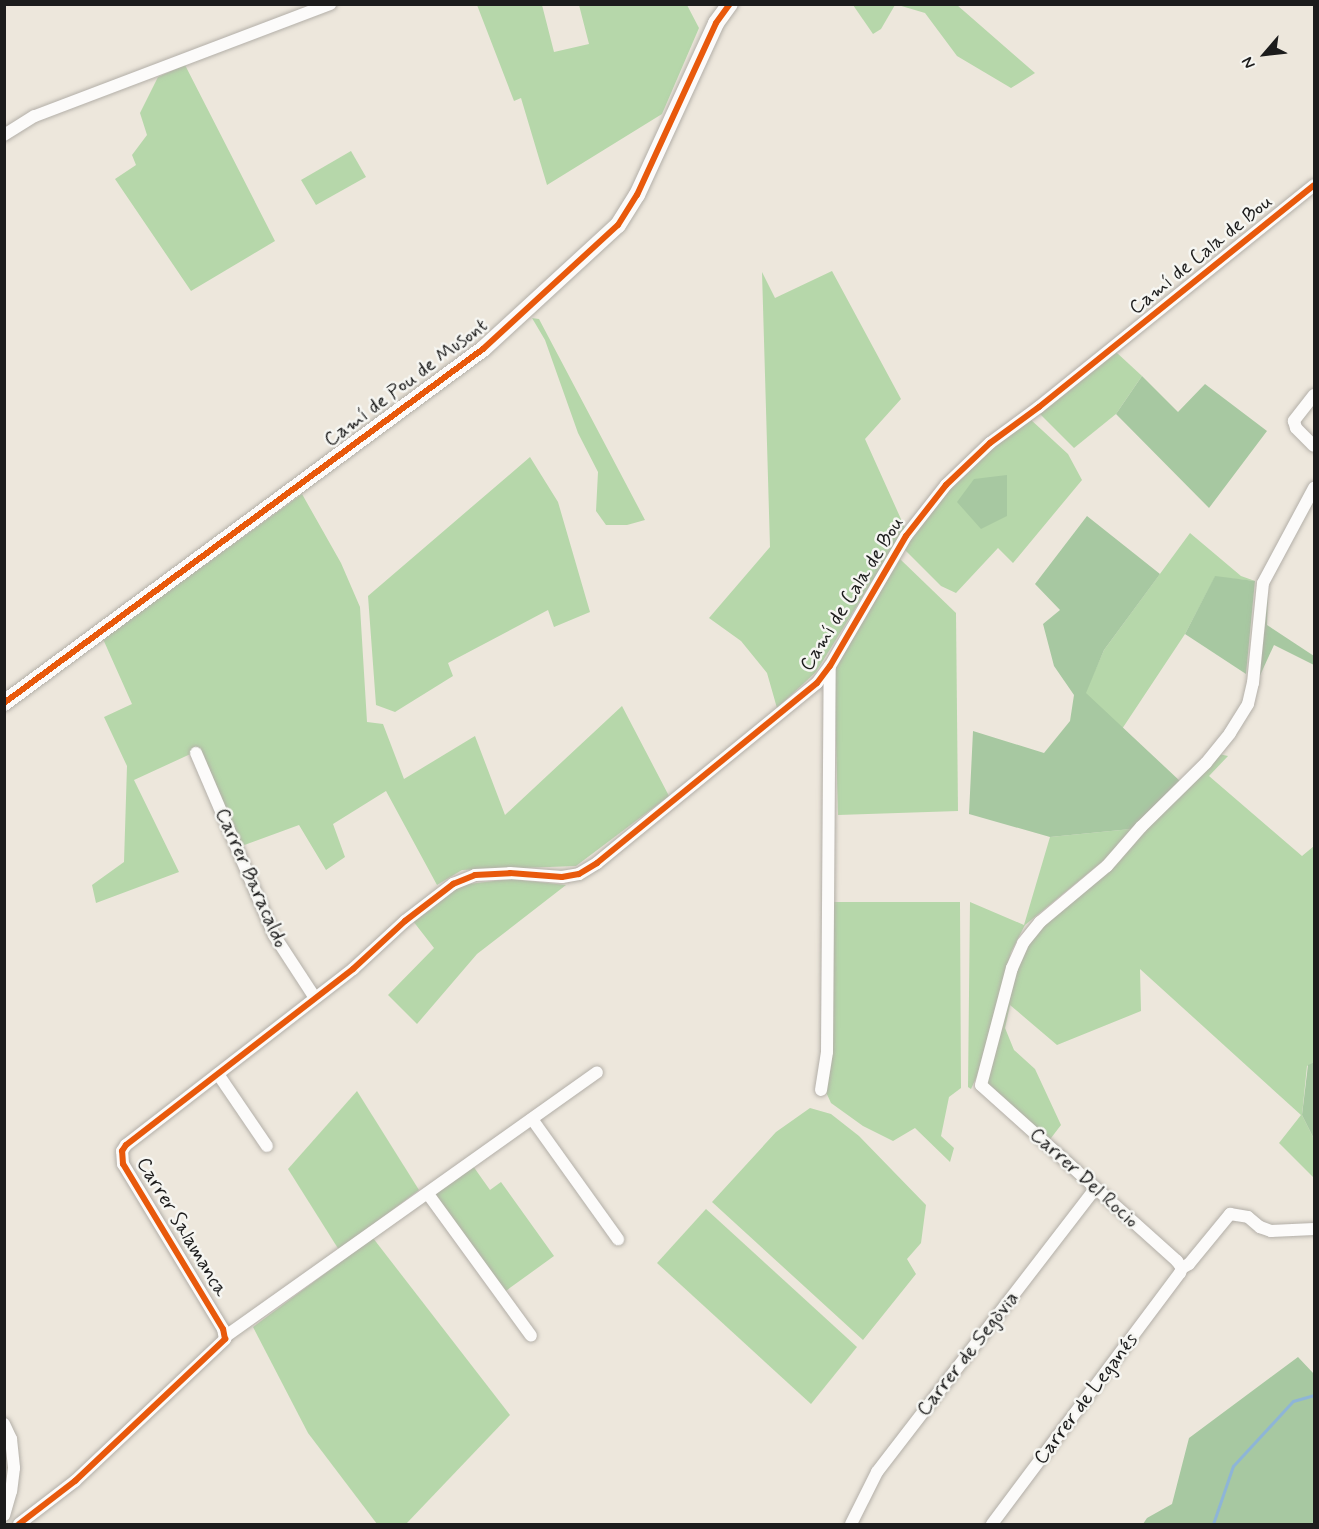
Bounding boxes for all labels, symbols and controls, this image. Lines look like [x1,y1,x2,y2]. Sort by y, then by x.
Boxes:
north arrow [1235,24,1295,84]
text: N [1237,53,1260,72]
street label: Camí de Cala de Bou [1125,190,1277,320]
street label: Camí de Pou de Musont [317,312,495,454]
street label: Camí de Cala de Bou [795,513,909,675]
street label: Carrer Baracaldo [210,805,292,951]
street label: Carrer Del Rocio [1024,1122,1144,1234]
street label: Carrer Salamanca [129,1150,235,1304]
street label: Carrer de Segòvia [912,1287,1024,1421]
street label: Carrer de Leganés [1027,1327,1145,1471]

